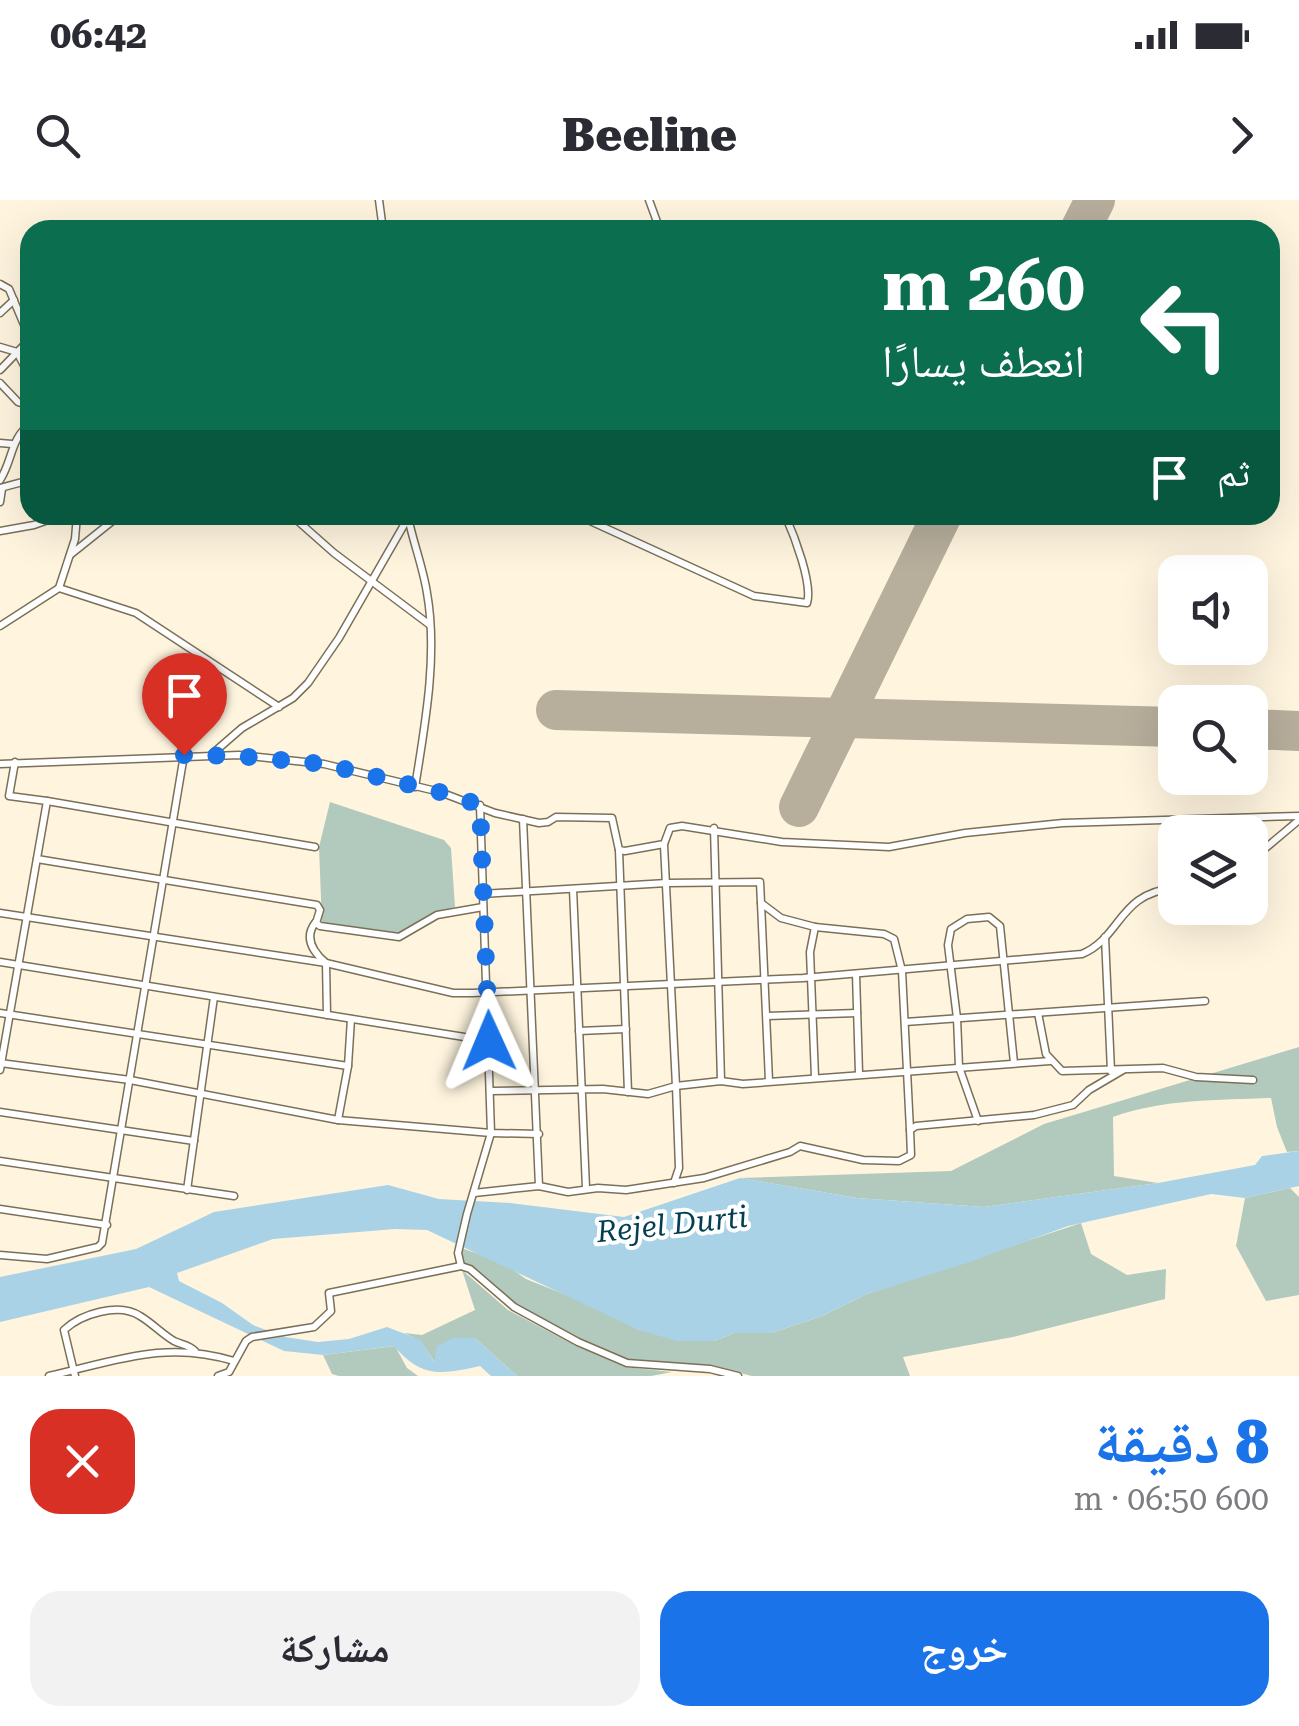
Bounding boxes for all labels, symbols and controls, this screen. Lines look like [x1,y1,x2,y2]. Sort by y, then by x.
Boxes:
text: 06:42 [50,13,147,57]
icon: search [30,108,85,163]
icon: forward [1214,108,1269,163]
text: Beeline [562,109,737,162]
text: 260 m [882,245,1085,327]
icon: left [1120,260,1250,390]
text: انعطف يسارًا [882,335,1085,388]
icon: arrive [1142,450,1197,505]
text: ثم [1217,451,1250,495]
map controls [1158,555,1268,925]
button: sound [1158,555,1268,665]
pin [142,653,227,756]
icon: arrive [157,668,212,723]
button: search [1158,685,1268,795]
button: layers [1158,815,1268,925]
position arrow [437,989,541,1093]
water label: Rejel Durti [594,1199,749,1249]
text: 8 دقيقة [1094,1407,1269,1478]
button: close [30,1409,135,1514]
text: 600 m · 06:50 [1074,1480,1269,1518]
button: مشاركة [30,1591,640,1706]
button: خروج [660,1591,1269,1706]

